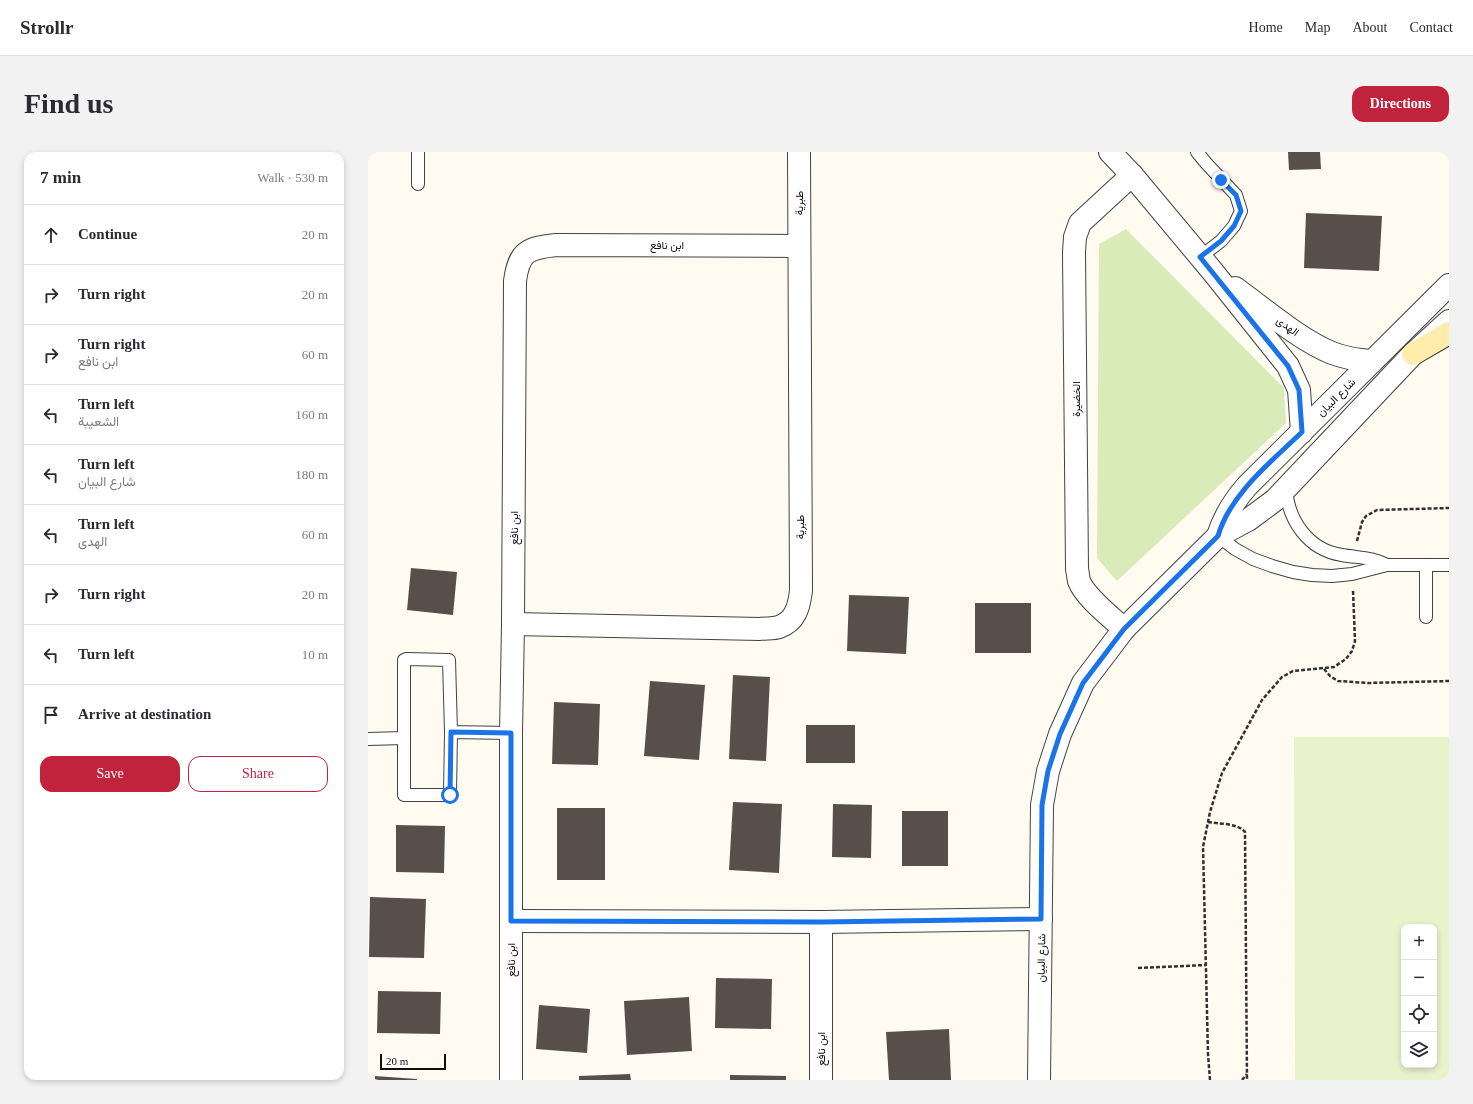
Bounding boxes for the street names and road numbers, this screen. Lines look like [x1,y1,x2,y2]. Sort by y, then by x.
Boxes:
street label: طبرية [793,191,806,215]
street label: ابن نافع [650,239,684,253]
street label: الهدى [1274,314,1302,339]
street label: شارع البيان [1315,375,1359,420]
street label: الخضيرة [1070,381,1083,417]
street label: ابن نافع [508,511,522,545]
street label: طبرية [794,515,807,539]
street label: شارع البيان [1035,933,1049,983]
street label: ابن نافع [505,943,519,977]
street label: ابن نافع [815,1032,829,1066]

